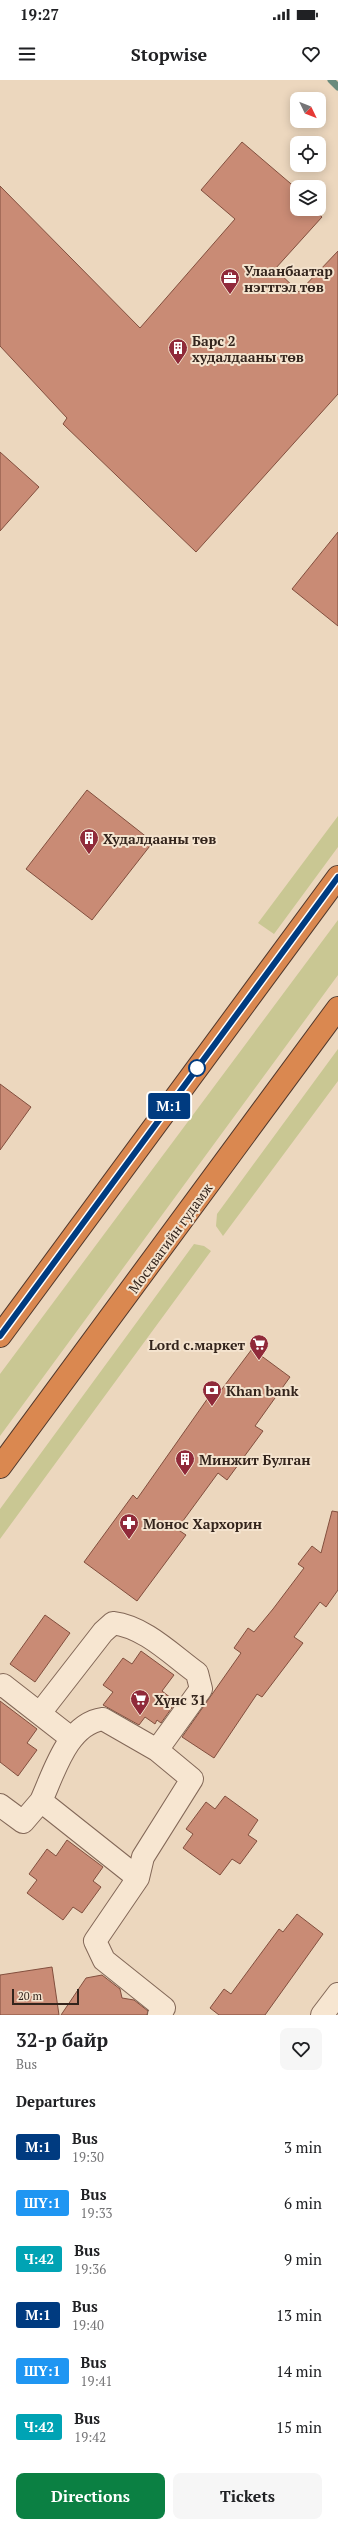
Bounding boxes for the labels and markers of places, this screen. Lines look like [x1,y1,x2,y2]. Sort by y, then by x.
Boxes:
place label: Улаанбаатар нэгтгэл төв [244,261,333,296]
office icon: Улаанбаатар нэгтгэл төв [219,267,241,295]
place label: Барс 2 худалдааны төв [192,331,304,366]
building icon: Барс 2 худалдааны төв [167,337,189,365]
building icon: Худалдааны төв [78,827,100,855]
place label: Худалдааны төв [103,829,216,848]
unlabelled marker [188,1059,206,1077]
supermarket icon: Lord с.маркет [248,1333,270,1361]
place label: Lord с.маркет [149,1335,245,1354]
bank icon: Khan bank [201,1379,223,1407]
place label: Khan bank [226,1381,300,1400]
building icon: Минжит Булган [174,1448,196,1476]
place label: Минжит Булган [199,1450,310,1469]
pharmacy icon: Монос Хархорин [118,1512,140,1540]
place label: Монос Хархорин [143,1514,262,1533]
supermarket icon: Хүнс 31 [129,1688,151,1716]
place label: Хүнс 31 [154,1690,207,1709]

